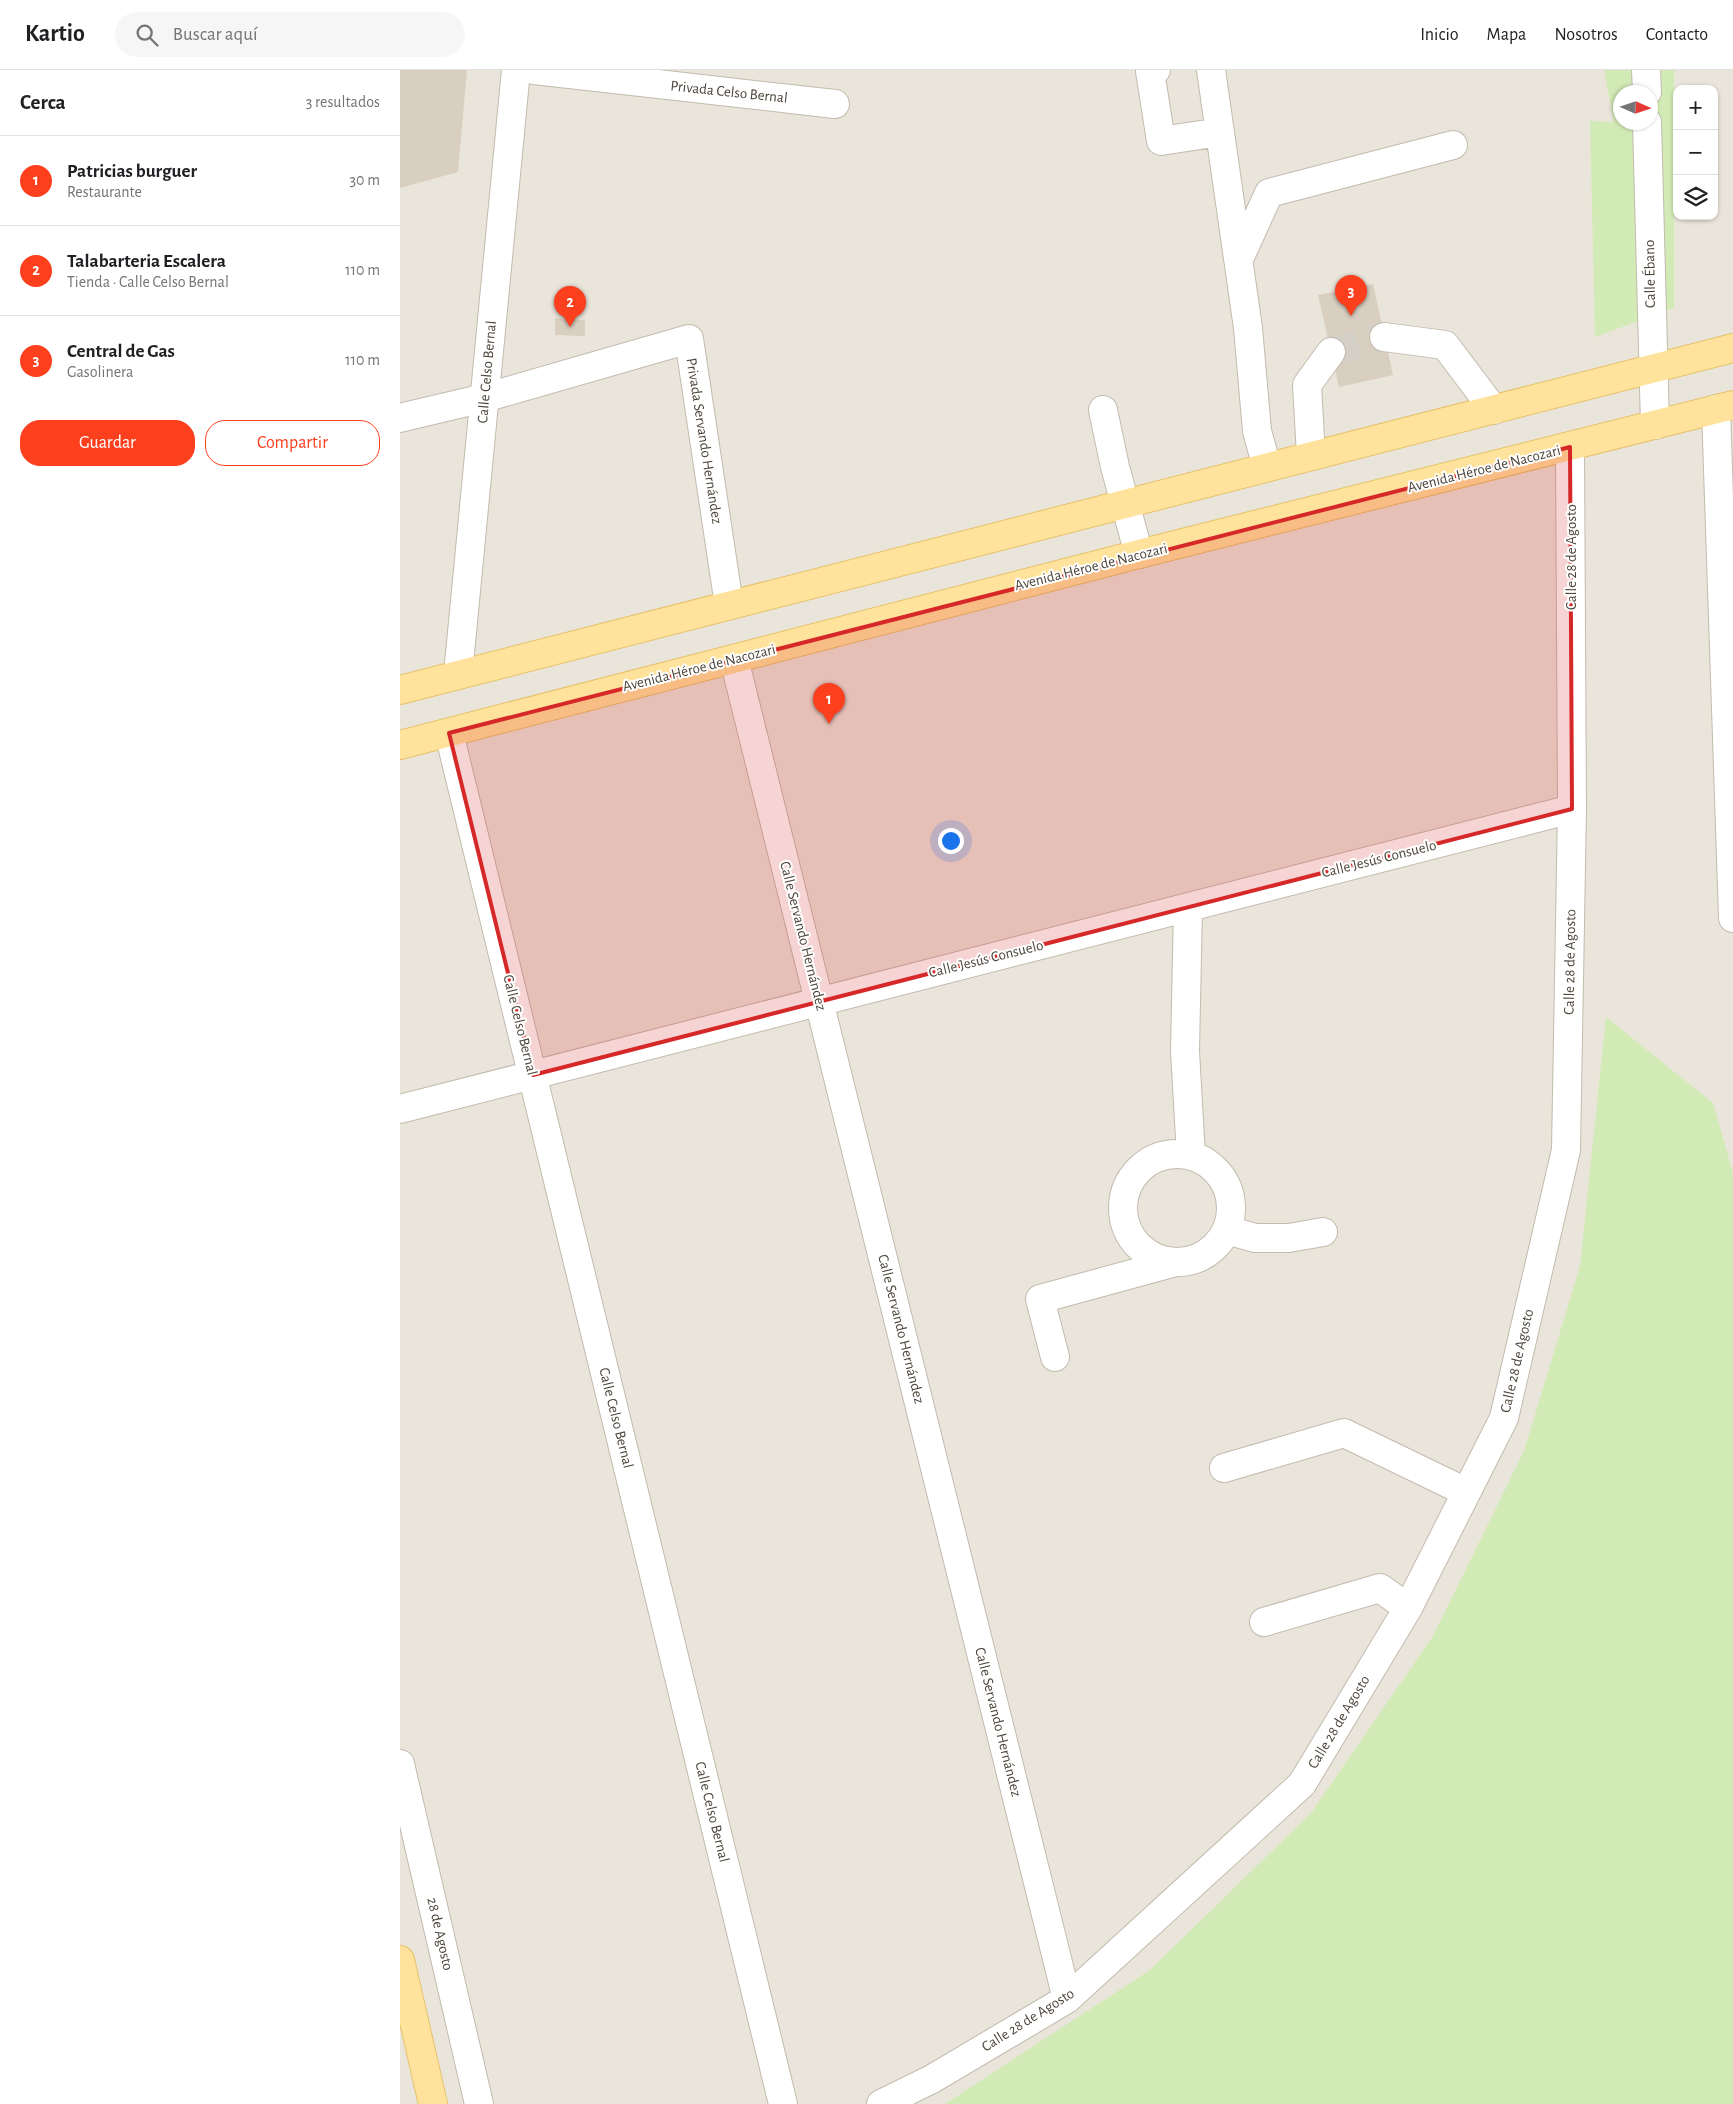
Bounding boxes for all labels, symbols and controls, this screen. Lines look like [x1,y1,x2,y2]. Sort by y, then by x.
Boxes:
search box [115,12,465,57]
icon: search [133,21,161,49]
text: Kartio [25,22,85,46]
text: Buscar aquí [173,25,258,44]
text: Inicio [1420,26,1459,44]
text: Mapa [1487,26,1526,44]
text: Nosotros [1554,26,1618,44]
text: Contacto [1646,26,1708,44]
street label: Privada Celso Bernal [670,78,788,106]
north arrow [1613,85,1658,130]
map controls [1673,85,1718,220]
button: + [1673,85,1718,130]
text: Cerca [20,92,66,113]
text: 3 resultados [306,94,380,110]
button: − [1673,130,1718,175]
text: Patricias burguer [67,162,197,181]
text: 1 [33,172,39,188]
text: 30 m [350,172,380,188]
button: layers [1673,175,1718,220]
text: Restaurante [67,184,142,200]
street label: Calle Ébano [1640,240,1658,308]
text: Talabarteria Escalera [67,252,226,271]
text: 2 [32,262,40,278]
text: 110 m [345,262,380,278]
text: Tienda · Calle Celso Bernal [67,274,229,290]
pin: 3 [1335,275,1367,316]
pin: 2 [554,286,586,327]
street label: Calle Celso Bernal [475,320,499,424]
text: Central de Gas [67,342,175,361]
text: 3 [33,352,39,368]
text: 110 m [345,352,380,368]
street label: Privada Servando Hernández [683,357,725,525]
text: Gasolinera [67,364,133,380]
button: Guardar [20,420,195,466]
button: Compartir [205,420,380,466]
street label: Avenida Héroe de Nacozari [1406,443,1562,495]
street label: Calle 28 de Agosto [1564,504,1579,610]
street label: Avenida Héroe de Nacozari [1013,541,1169,593]
street label: Avenida Héroe de Nacozari [621,642,777,694]
pin: 1 [813,683,845,724]
your location [938,828,964,854]
street label: Calle Jesús Consuelo [1320,837,1438,881]
street label: Calle Servando Hernández [777,860,829,1012]
street label: Calle 28 de Agosto [1562,909,1578,1015]
street label: Calle Jesús Consuelo [927,937,1045,981]
street label: Calle Celso Bernal [500,973,540,1077]
street label: Calle Servando Hernández [875,1253,927,1405]
street label: Calle 28 de Agosto [1498,1308,1536,1414]
street label: Calle Celso Bernal [596,1366,636,1470]
street label: Calle Servando Hernández [972,1646,1024,1798]
street label: Calle 28 de Agosto [1305,1673,1373,1771]
street label: Calle Celso Bernal [692,1760,732,1864]
street label: 28 de Agosto [424,1896,456,1972]
street label: Calle 28 de Agosto [979,1986,1077,2054]

